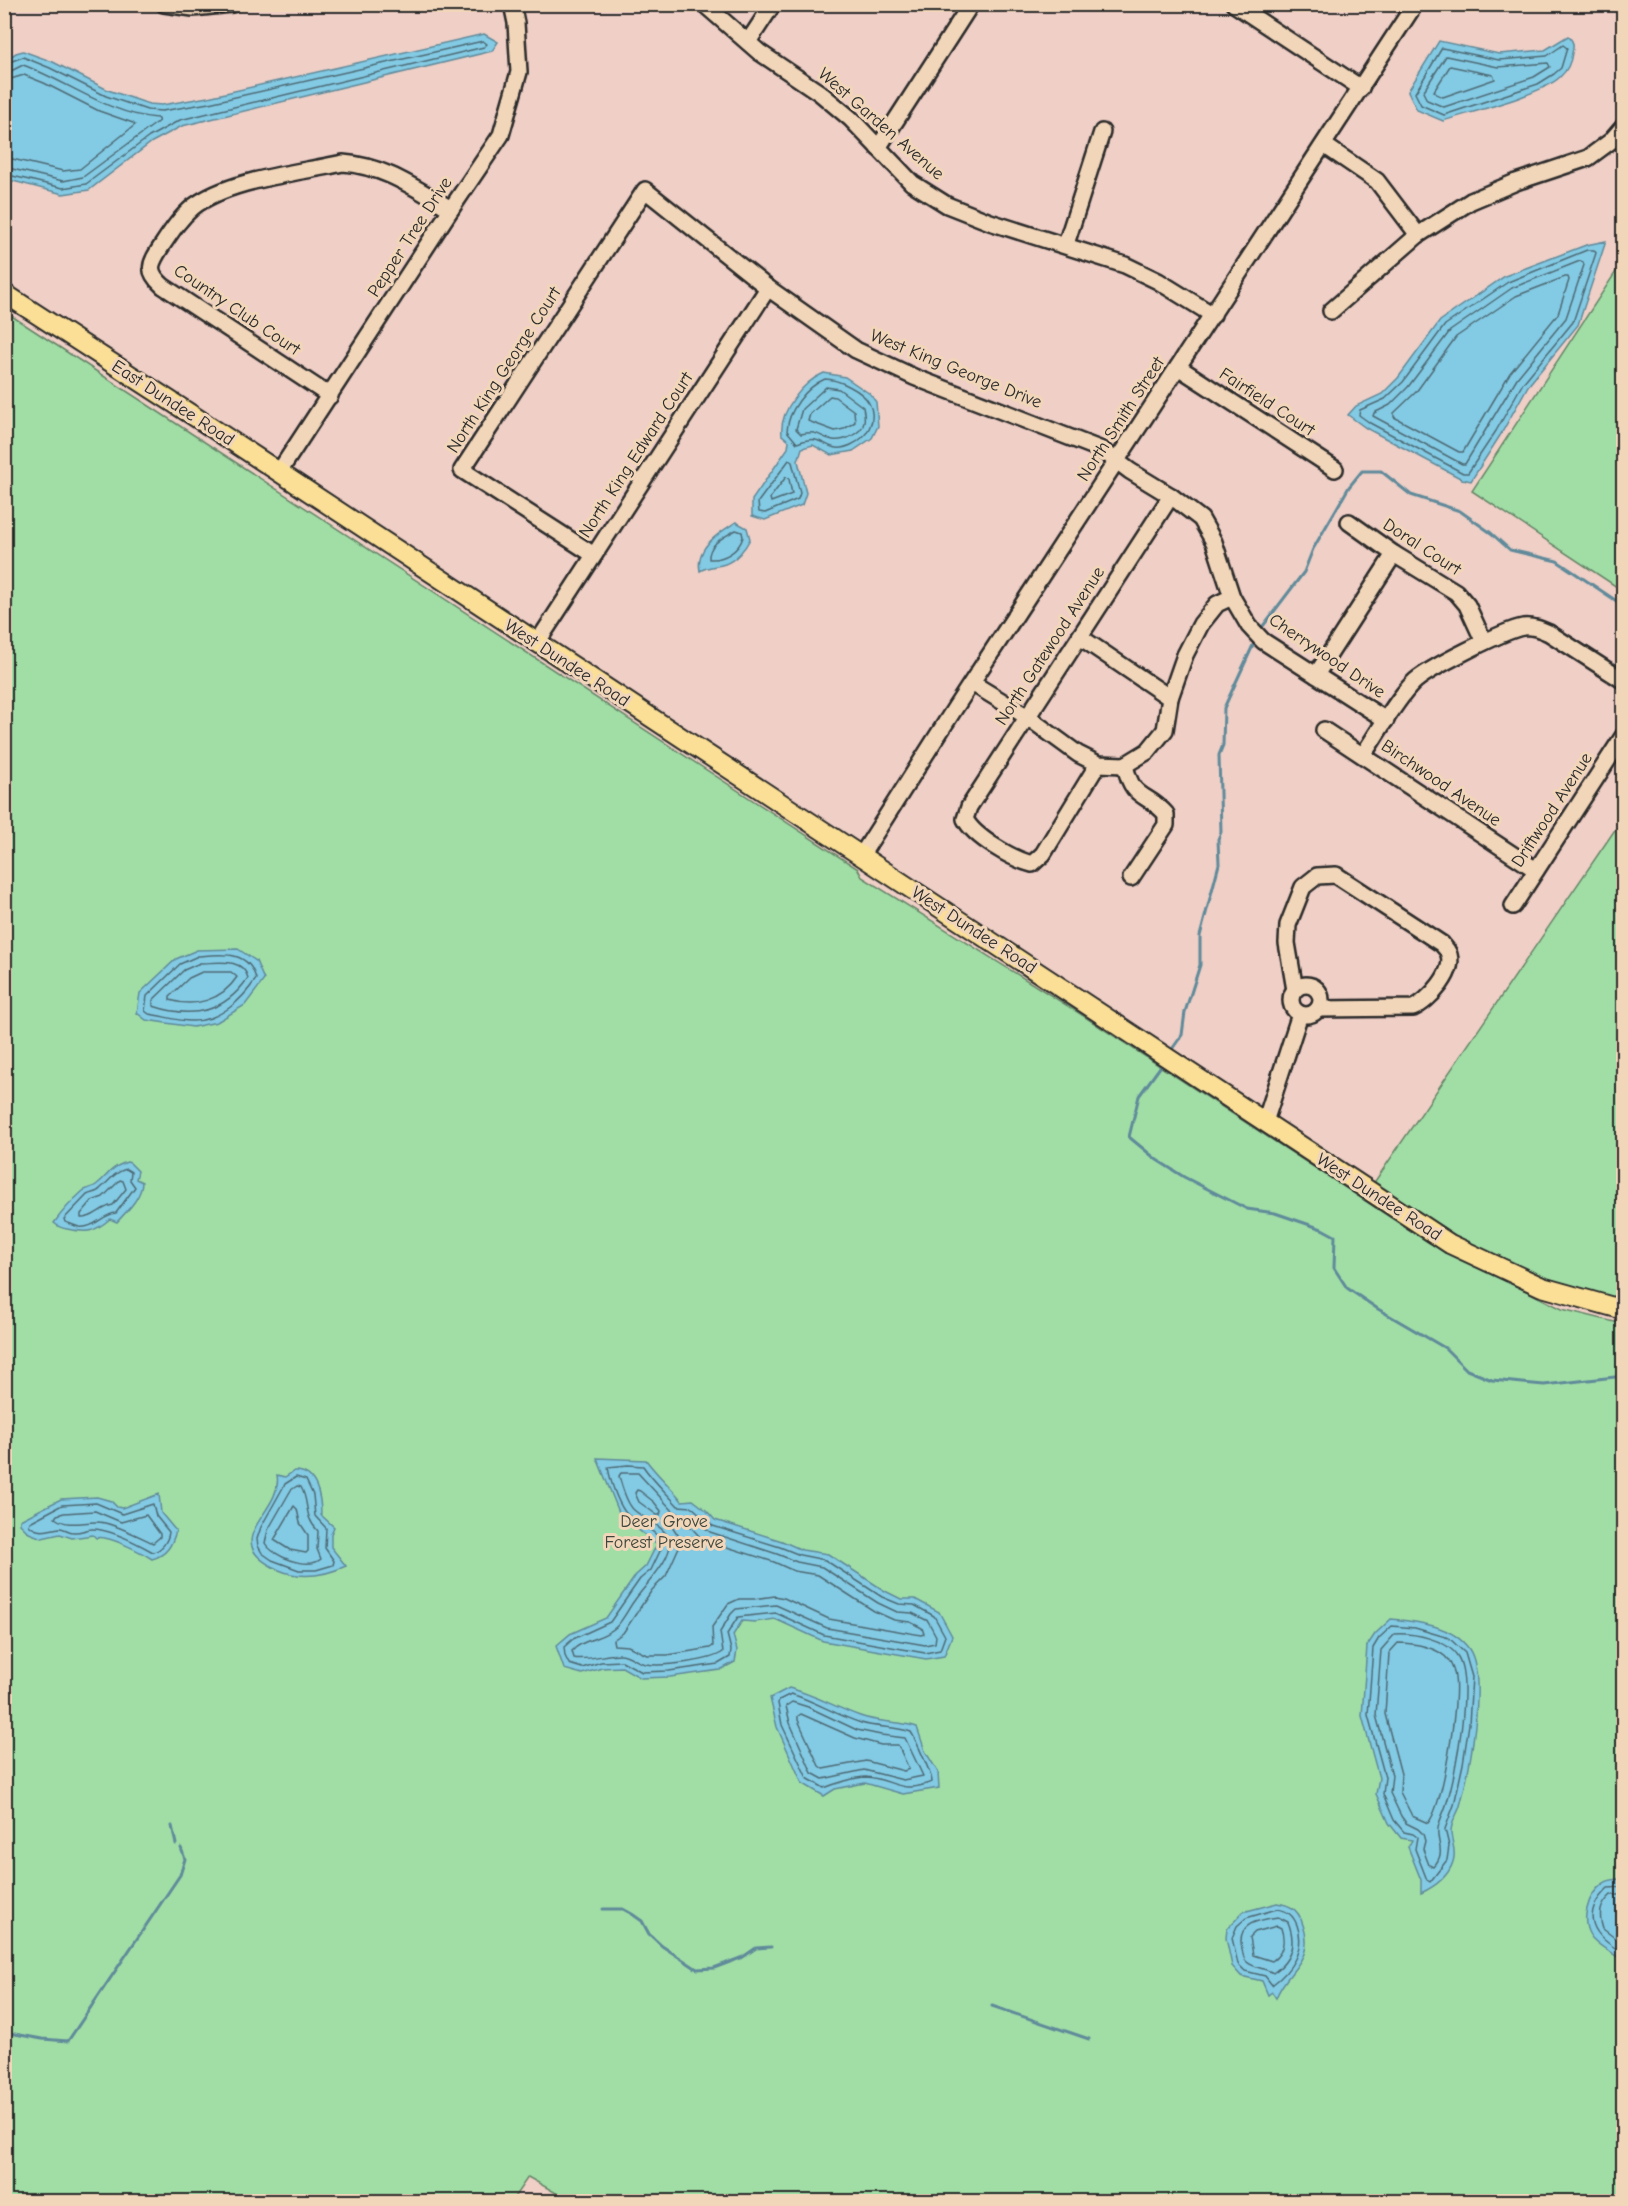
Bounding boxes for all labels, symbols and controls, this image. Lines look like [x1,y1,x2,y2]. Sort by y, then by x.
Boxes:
street label: West Garden Avenue [814,64,948,184]
street label: Pepper Tree Drive [363,173,457,301]
street label: Country Club Court [170,260,305,361]
street label: North King George Court [442,282,566,457]
street label: West King George Drive [867,325,1045,413]
street label: North Smith Street [1073,352,1170,485]
street label: East Dundee Road [108,356,238,450]
street label: Fairfield Court [1215,363,1319,441]
street label: North King Edward Court [575,367,698,542]
street label: Doral Court [1379,514,1466,580]
street label: North Gatewood Avenue [991,563,1109,729]
street label: Cherrywood Drive [1265,609,1389,703]
street label: West Dundee Road [500,615,634,711]
street label: Birchwood Avenue [1377,735,1505,831]
street label: Driftwood Avenue [1507,749,1597,871]
street label: West Dundee Road [907,882,1041,978]
street label: West Dundee Road [1312,1149,1446,1245]
park label: Deer Grove Forest Preserve [604,1511,724,1553]

